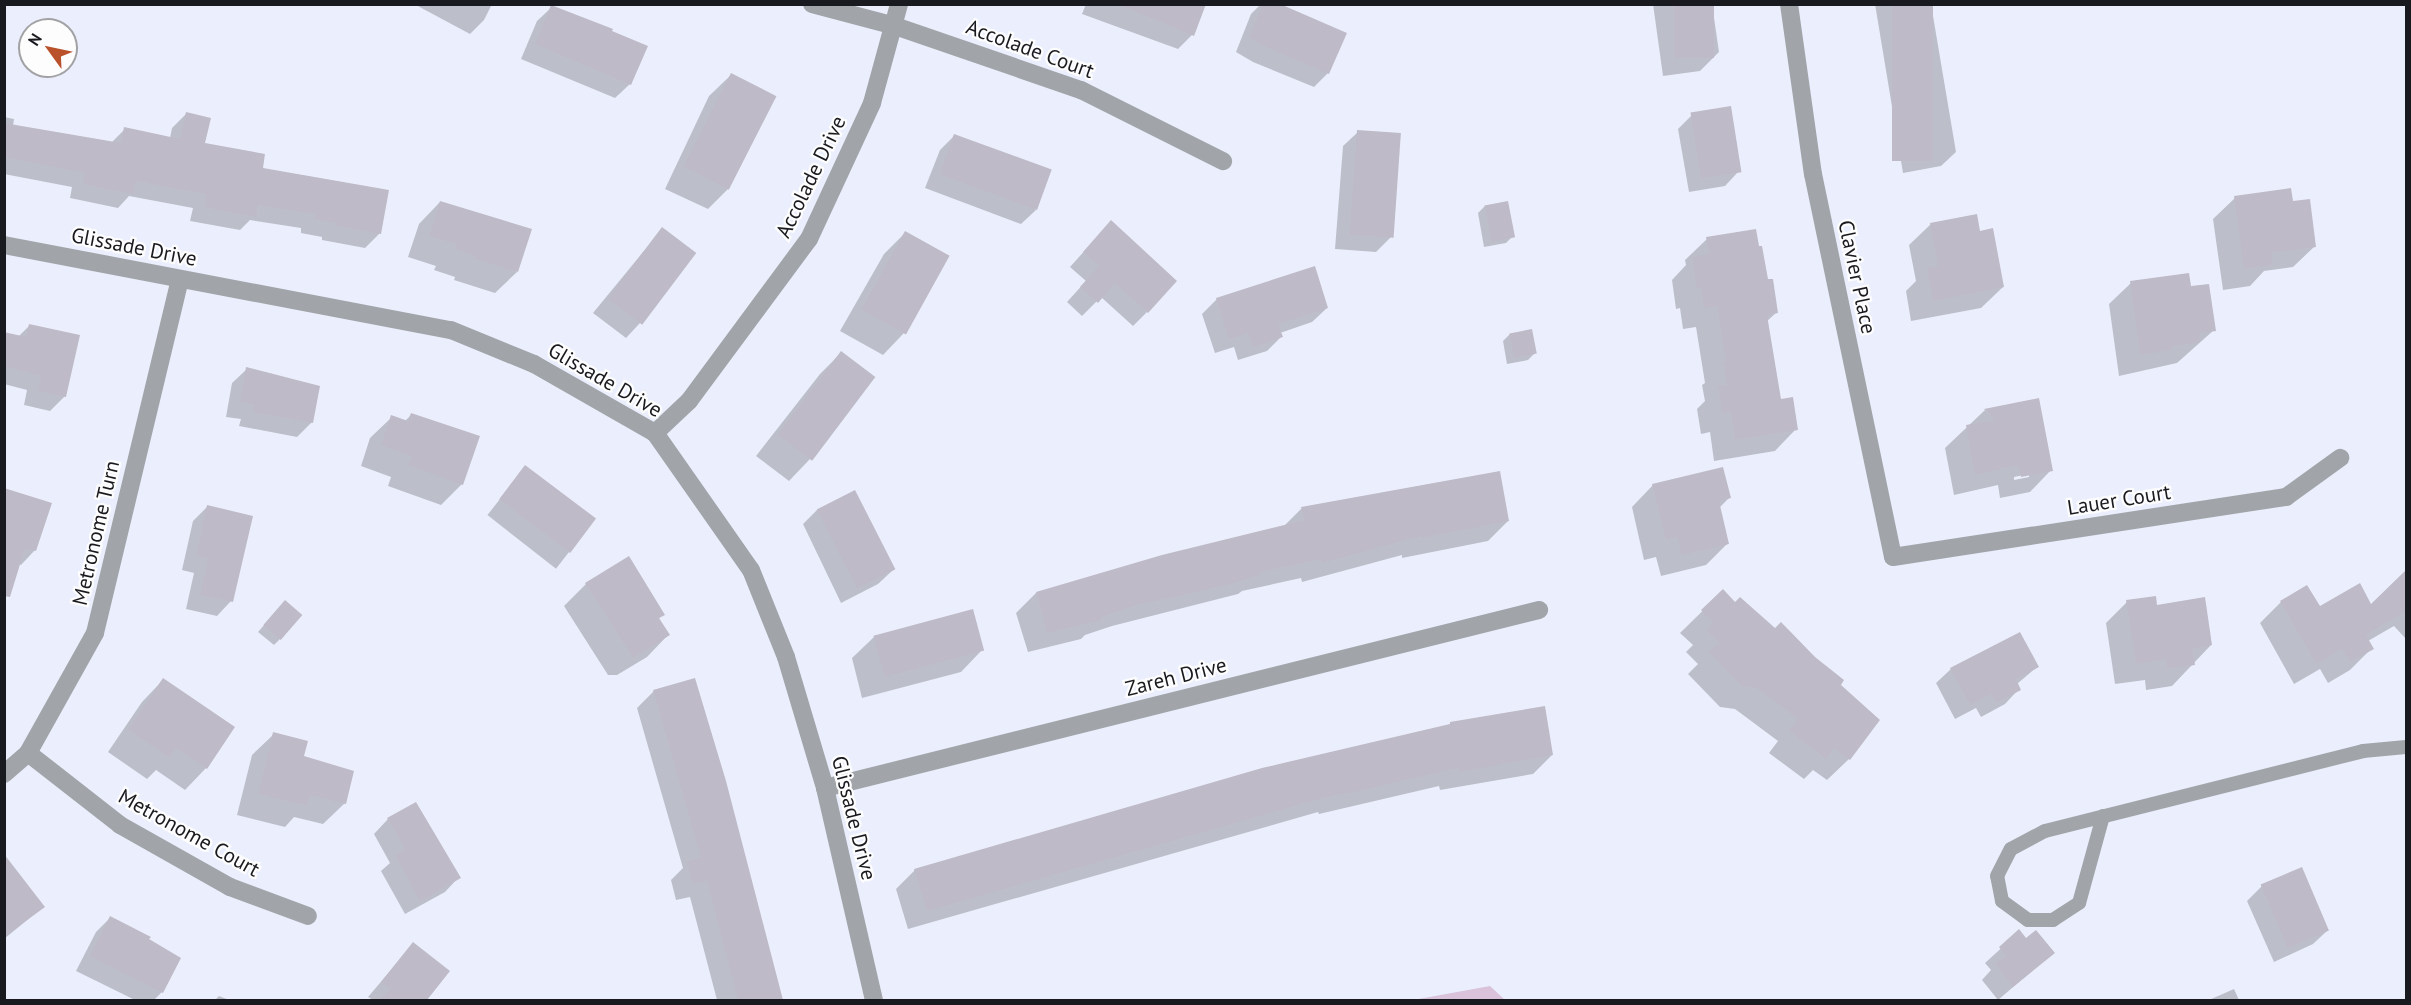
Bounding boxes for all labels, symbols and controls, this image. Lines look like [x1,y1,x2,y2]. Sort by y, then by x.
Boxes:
street label: Accolade Court [963,14,1097,84]
north arrow [18,18,78,78]
text: N [23,29,46,49]
street label: Accolade Drive [771,112,851,242]
street label: Clavier Place [1833,218,1881,336]
street label: Glissade Drive [69,222,199,272]
street label: Glissade Drive [544,337,666,423]
street label: Metronome Turn [67,458,125,608]
street label: Lauer Court [2066,479,2172,521]
street label: Zareh Drive [1123,652,1229,702]
street label: Glissade Drive [826,753,882,883]
street label: Metronome Court [114,784,264,882]

